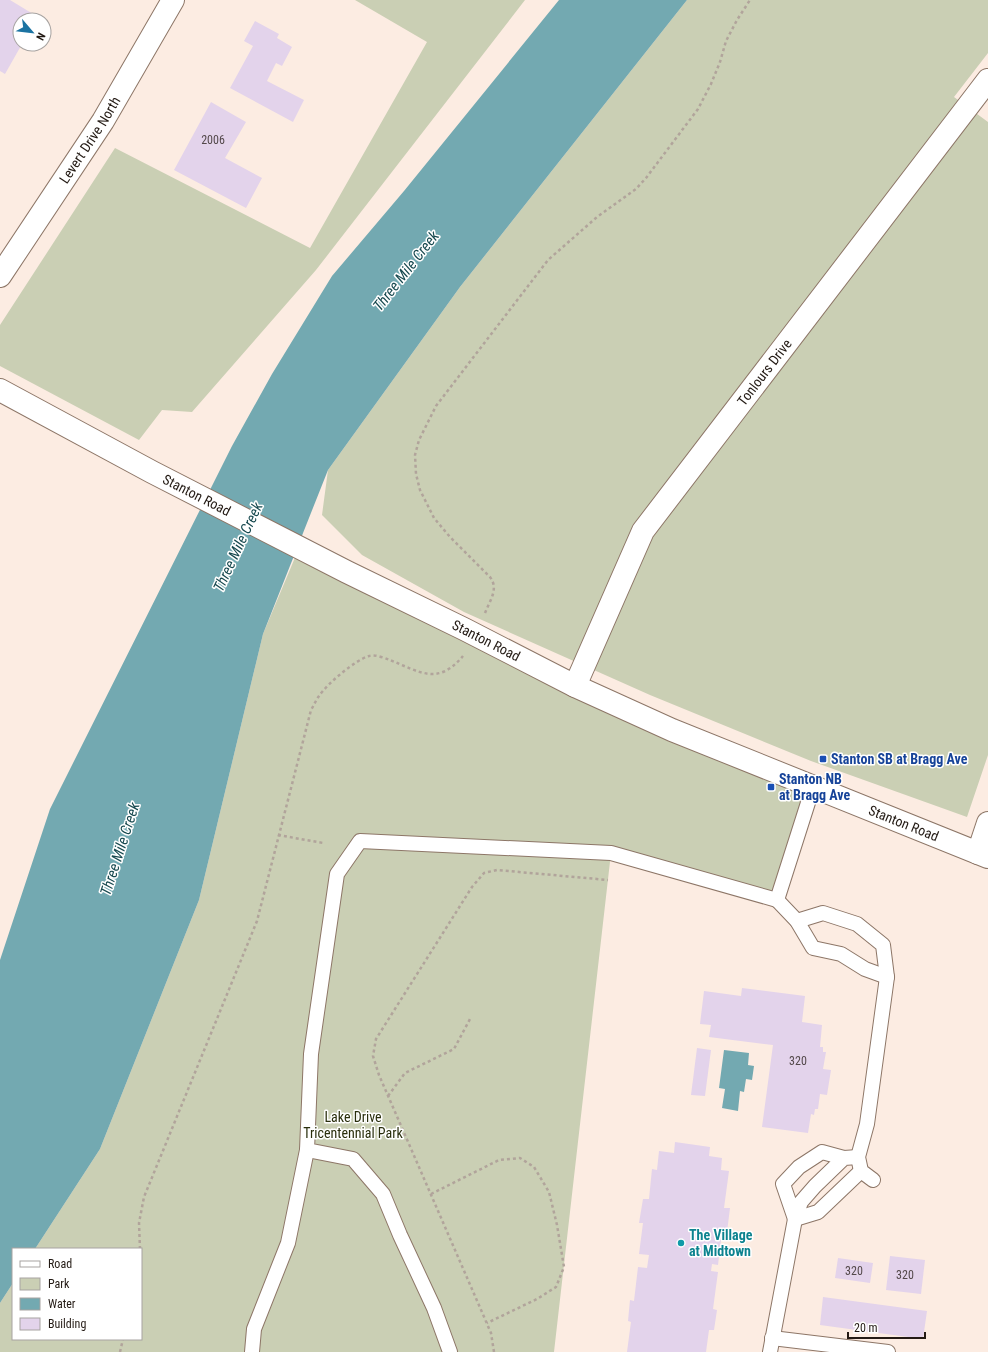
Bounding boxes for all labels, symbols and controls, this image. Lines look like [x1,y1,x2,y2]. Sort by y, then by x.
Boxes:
north arrow [12,12,52,52]
text: N [33,30,48,43]
street label: Levert Drive North [56,94,123,186]
house number: 2006 [201,133,225,147]
water label: Three Mile Creek [369,227,443,315]
street label: Tonlours Drive [734,336,795,409]
street label: Stanton Road [160,471,233,519]
water label: Three Mile Creek [209,499,267,595]
street label: Stanton Road [450,617,523,664]
place label: Stanton SB at Bragg Ave [831,751,968,767]
marker: Stanton SB at Bragg Ave [818,754,828,764]
place label: Stanton NB at Bragg Ave [779,771,851,803]
marker: Stanton NB at Bragg Ave [766,782,776,792]
water label: Three Mile Creek [97,800,144,898]
street label: Stanton Road [866,802,941,844]
house number: 320 [789,1054,807,1068]
park label: Lake Drive Tricentennial Park [303,1109,404,1141]
place label: The Village at Midtown [689,1227,753,1259]
marker: The Village at Midtown [676,1238,686,1248]
legend [12,1248,142,1340]
text: Road [48,1257,72,1271]
house number: 320 [845,1264,863,1278]
house number: 320 [896,1268,914,1282]
text: Park [48,1277,70,1291]
text: Water [48,1297,76,1311]
scale bar [848,1314,925,1340]
text: Building [48,1317,86,1331]
text: 20 m [854,1321,878,1335]

